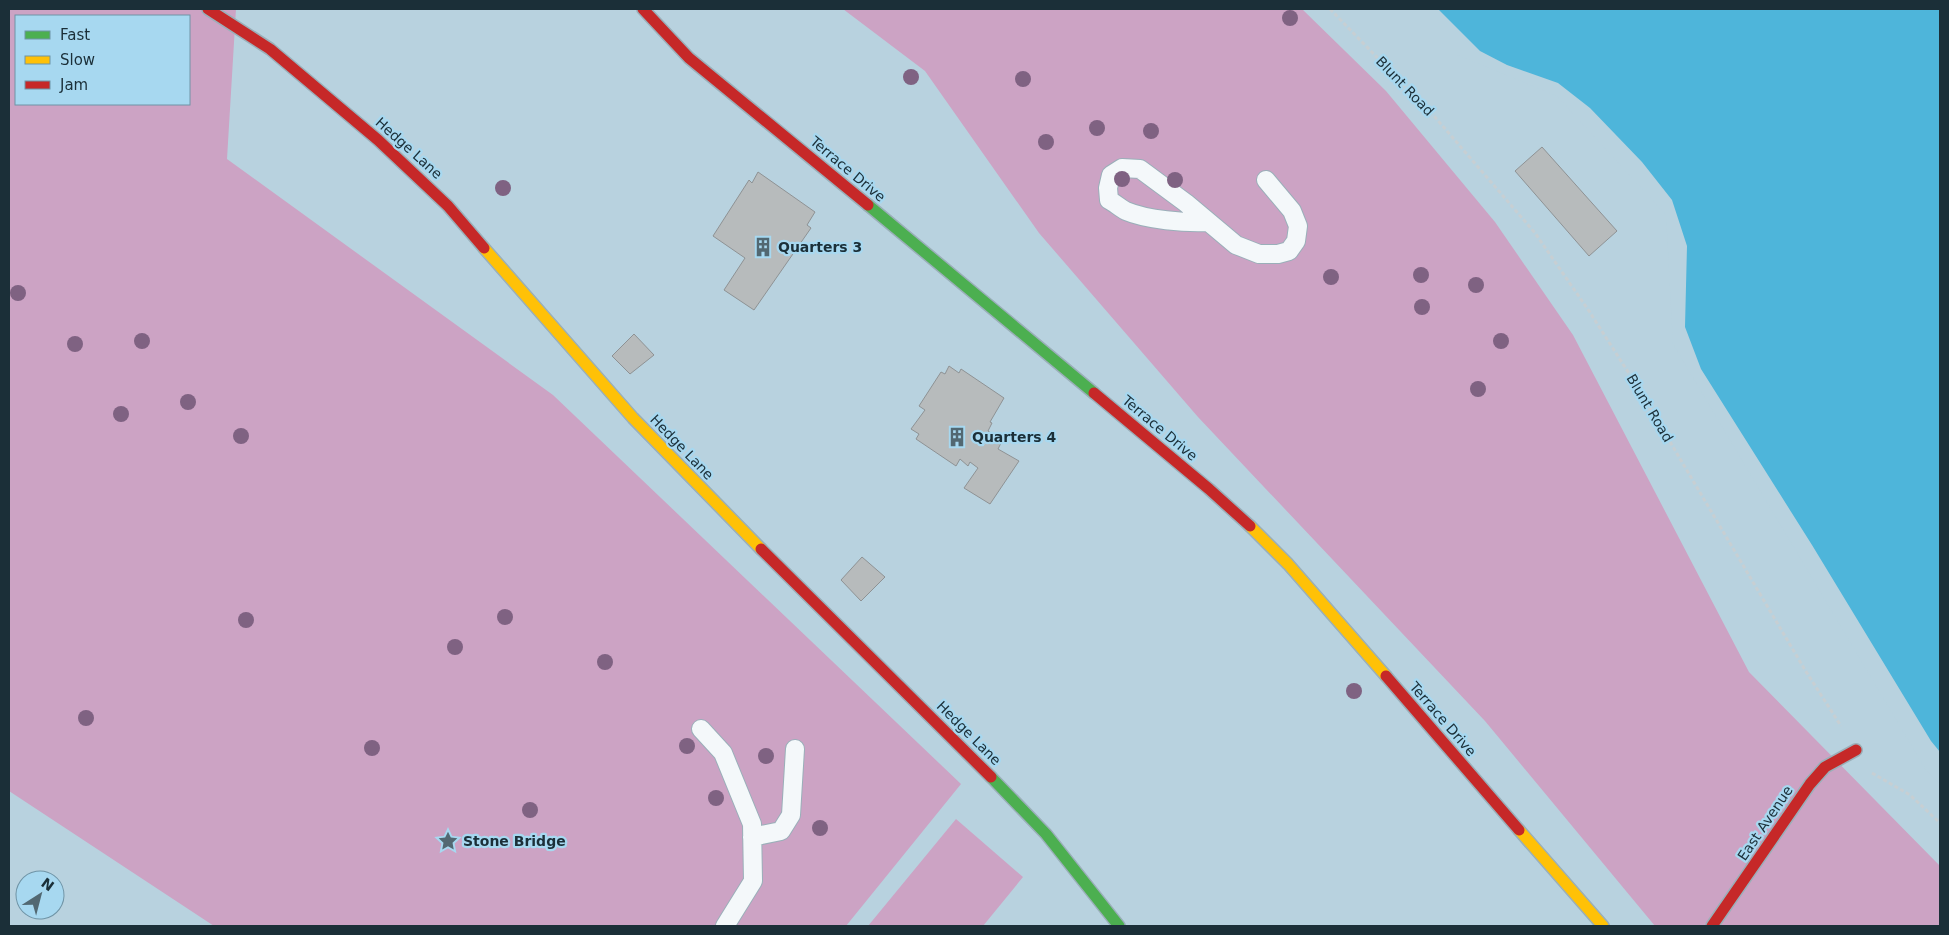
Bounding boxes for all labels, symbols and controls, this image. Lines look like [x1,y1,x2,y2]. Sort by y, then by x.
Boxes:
legend [15,15,190,105]
text: Fast [60,26,90,44]
text: Slow [60,51,95,69]
street label: Blunt Road [1373,53,1437,119]
text: Jam [59,76,88,94]
street label: Hedge Lane [372,114,446,182]
street label: Terrace Drive [807,132,889,205]
building icon: Quarters 3 [752,236,774,258]
place label: Quarters 3 [778,239,862,255]
street label: Blunt Road [1623,371,1677,445]
street label: Terrace Drive [1119,391,1201,464]
street label: Hedge Lane [647,411,717,483]
building icon: Quarters 4 [946,426,968,448]
place label: Quarters 4 [972,429,1057,445]
street label: Terrace Drive [1406,678,1479,759]
street label: Hedge Lane [934,698,1004,768]
street label: East Avenue [1734,783,1796,863]
place icon: Stone Bridge [437,830,459,852]
place label: Stone Bridge [463,833,566,849]
north arrow [15,870,65,920]
text: N [38,875,57,894]

